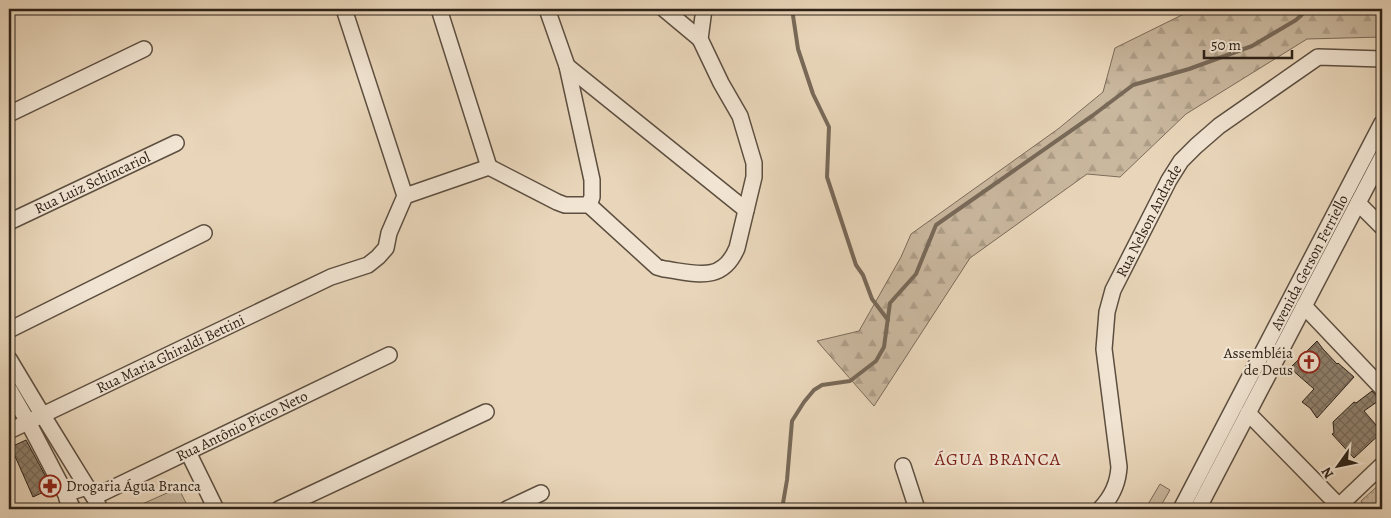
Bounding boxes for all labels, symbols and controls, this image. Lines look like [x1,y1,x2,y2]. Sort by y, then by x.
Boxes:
scale bar [1204,28,1291,60]
text: 50 m [1211,35,1241,55]
street label: Rua Luiz Schincariol [31,147,153,219]
street label: Rua Nelson Andrade [1111,160,1187,281]
street label: Avenida Gerson Ferriello [1265,191,1353,335]
street label: Rua Maria Ghiraldi Bettini [93,310,248,398]
place label: Assembléia de Deus [1223,343,1293,380]
church icon: Assembléia de Deus [1297,350,1321,374]
street label: Rua Antônio Picco Neto [173,386,311,466]
north arrow [1314,440,1364,490]
district label: ÁGUA BRANCA [934,447,1061,471]
text: N [1317,463,1338,482]
pharmacy icon: Drogaria Água Branca [38,474,62,498]
place label: Drogaria Água Branca [66,476,201,496]

